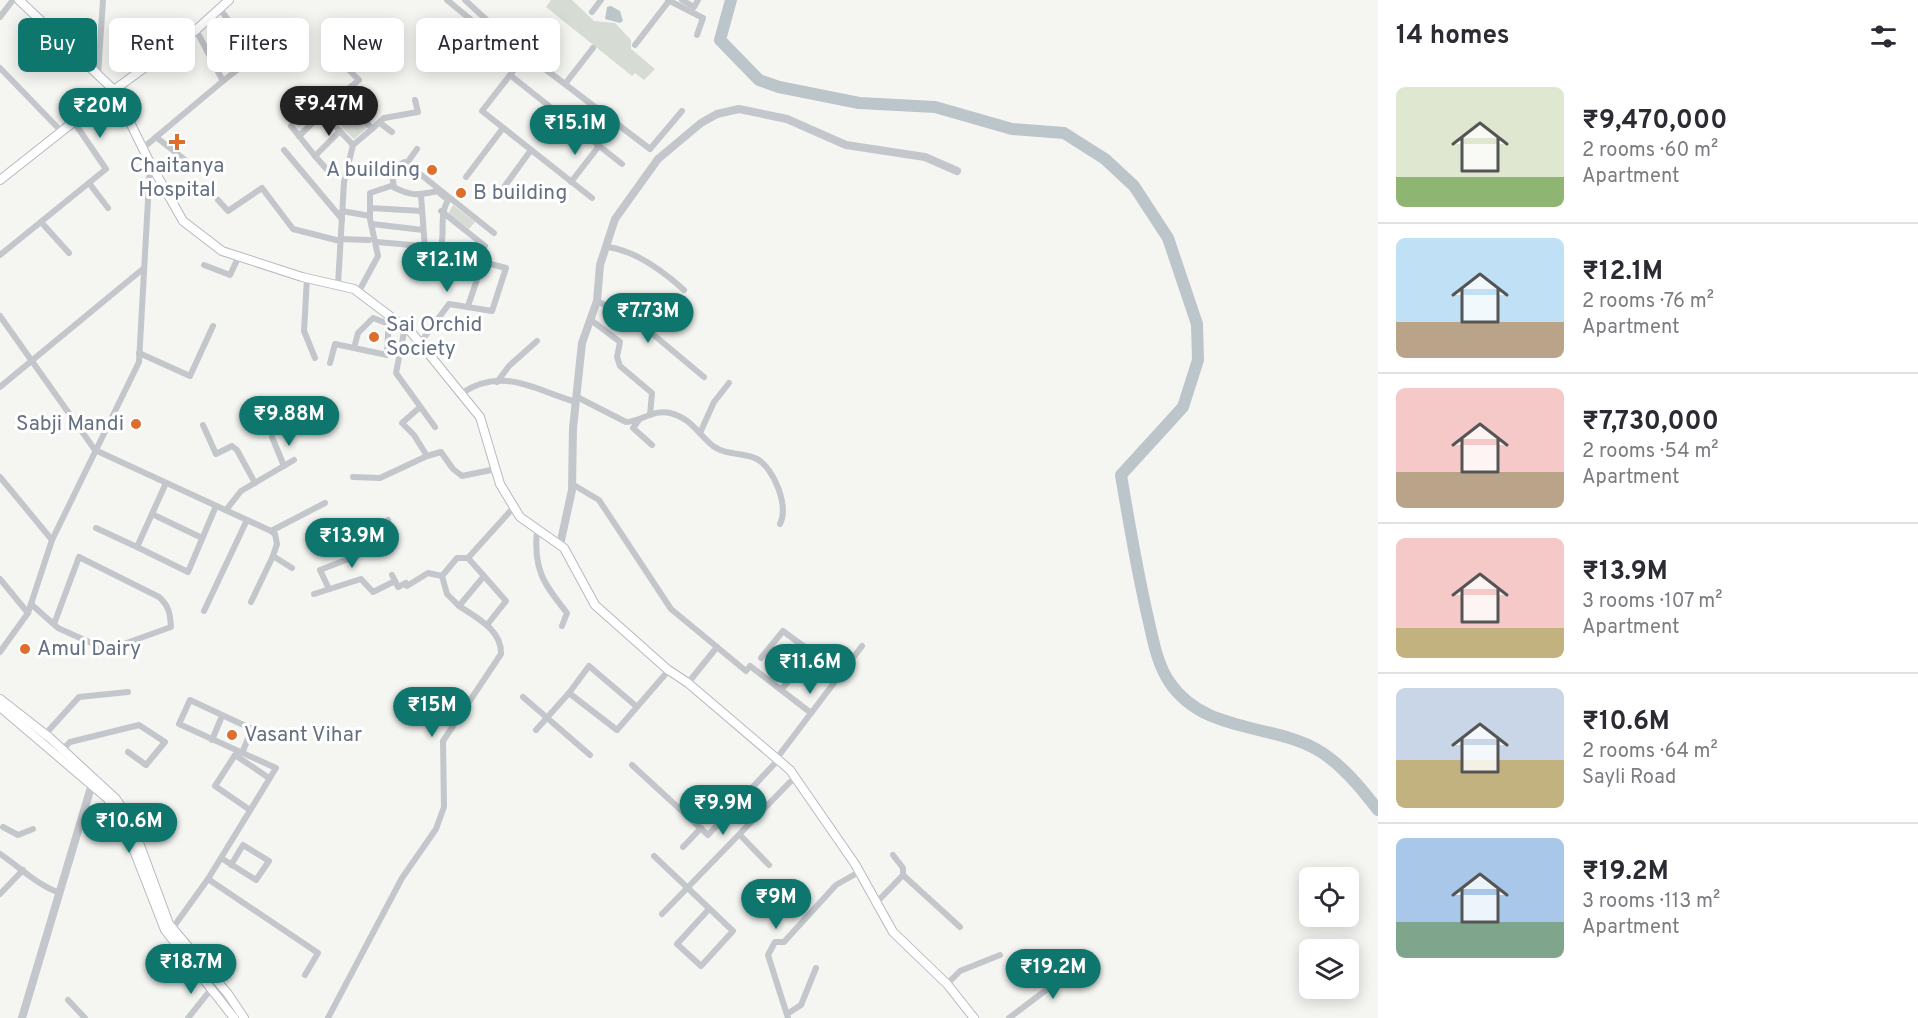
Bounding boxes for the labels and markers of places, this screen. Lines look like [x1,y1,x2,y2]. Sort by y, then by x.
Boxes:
pin: ₹9.47M [280,86,378,137]
pin: ₹20M [64,88,136,139]
pin: ₹15.1M [526,105,624,156]
marker: Chaitanya Hospital [168,133,186,151]
place label: Chaitanya Hospital [130,153,224,204]
place label: A building [326,157,420,184]
marker: A building [425,163,439,177]
place label: B building [473,180,567,207]
marker: B building [454,186,468,200]
pin: ₹12.1M [398,242,496,293]
pin: ₹7.73M [599,293,697,344]
place label: Sai Orchid Society [386,312,482,363]
marker: Sai Orchid Society [367,330,381,344]
pin: ₹9.88M [240,396,338,447]
place label: Sabji Mandi [16,411,124,438]
marker: Sabji Mandi [129,417,143,431]
pin: ₹13.9M [303,518,401,569]
place label: Amul Dairy [37,636,141,663]
marker: Amul Dairy [18,642,32,656]
pin: ₹11.6M [761,644,859,695]
pin: ₹15M [396,687,468,738]
place label: Vasant Vihar [244,722,362,749]
marker: Vasant Vihar [225,728,239,742]
pin: ₹9.9M [681,785,765,836]
pin: ₹10.6M [80,803,178,854]
pin: ₹9M [747,879,805,930]
pin: ₹18.7M [142,944,240,995]
pin: ₹19.2M [1004,949,1102,1000]

